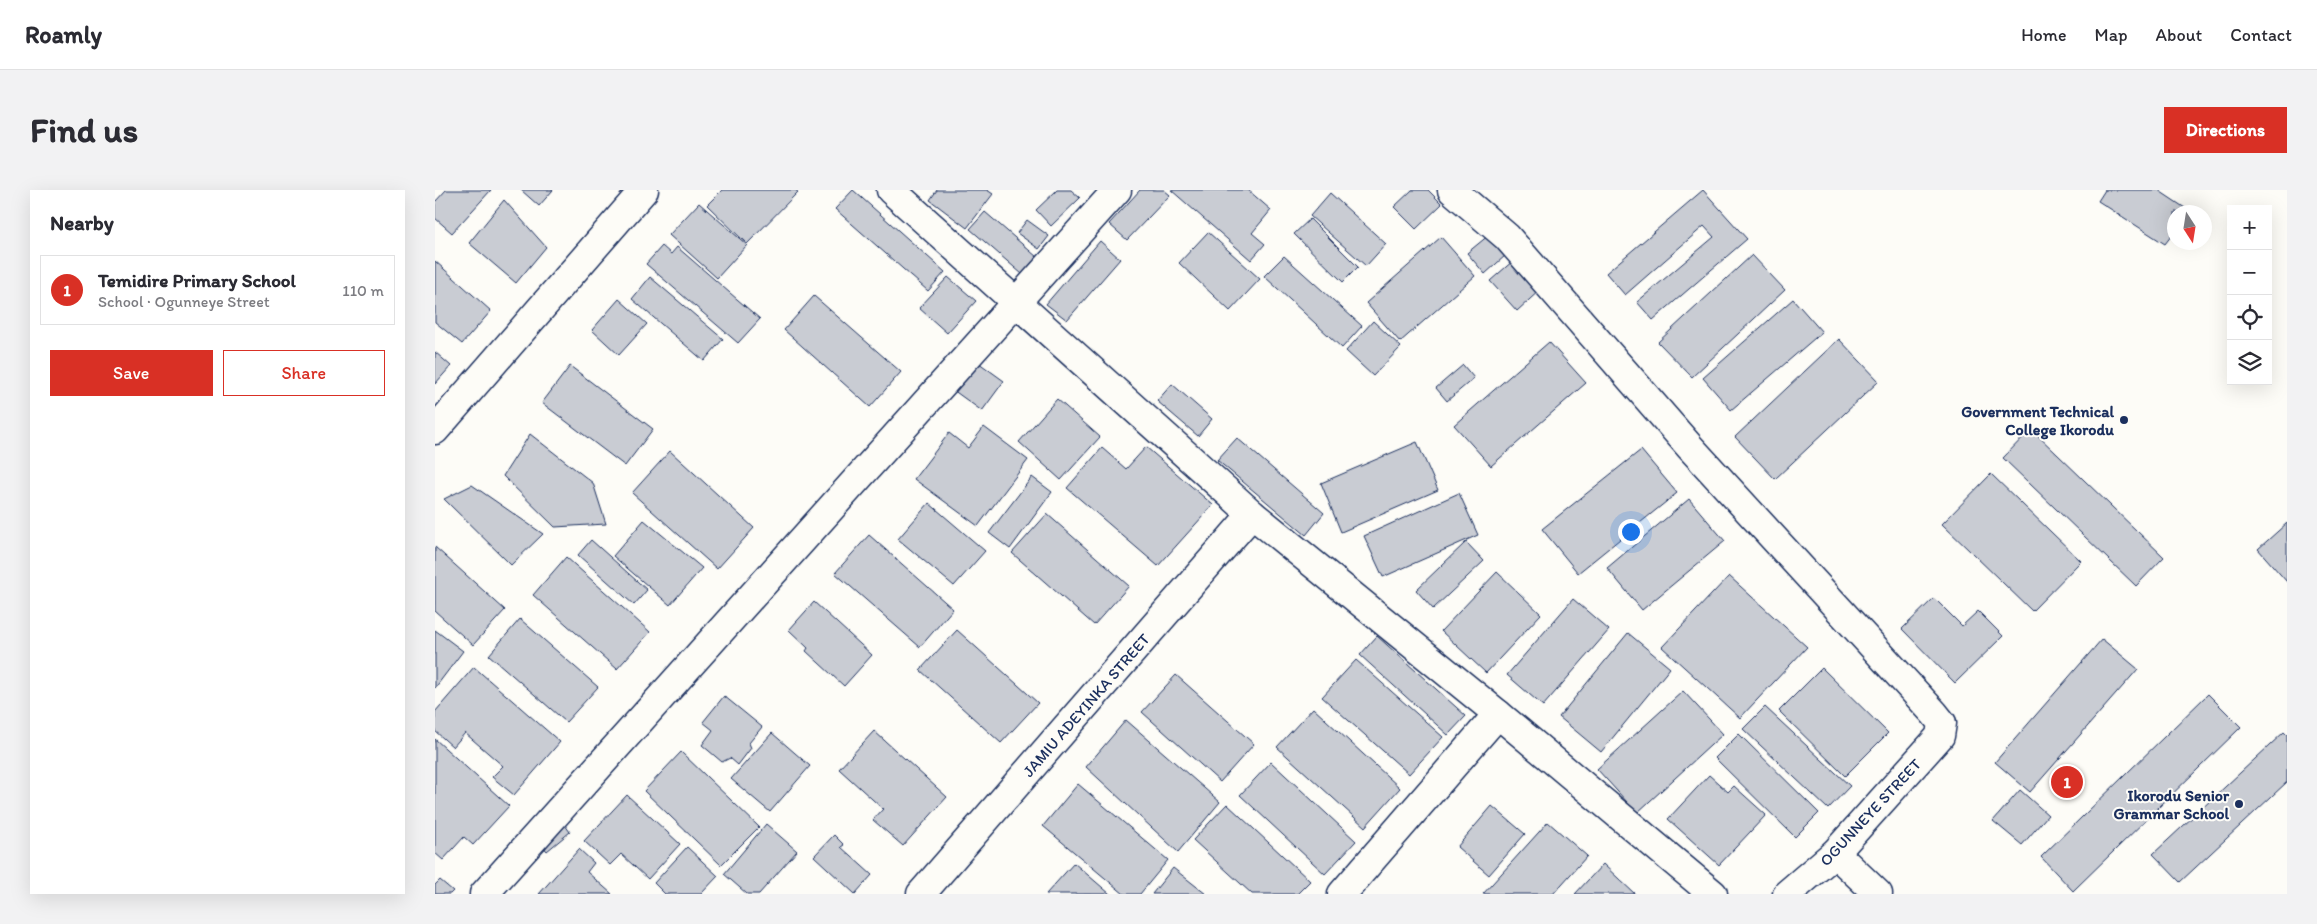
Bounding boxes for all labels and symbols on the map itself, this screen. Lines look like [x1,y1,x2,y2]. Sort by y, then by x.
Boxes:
north arrow [2167,205,2212,250]
place label: Government Technical College Ikorodu [1961,402,2114,440]
marker: Government Technical College Ikorodu [2118,414,2130,426]
your location [1618,519,1644,545]
street label: JAMIU ADEYINKA STREET [1019,630,1154,781]
street label: OGUNNEYE STREET [1816,755,1925,870]
pin: 1 [2051,763,2083,801]
place label: Ikorodu Senior Grammar School [2113,786,2230,823]
marker: Ikorodu Senior Grammar School [2233,798,2245,810]

